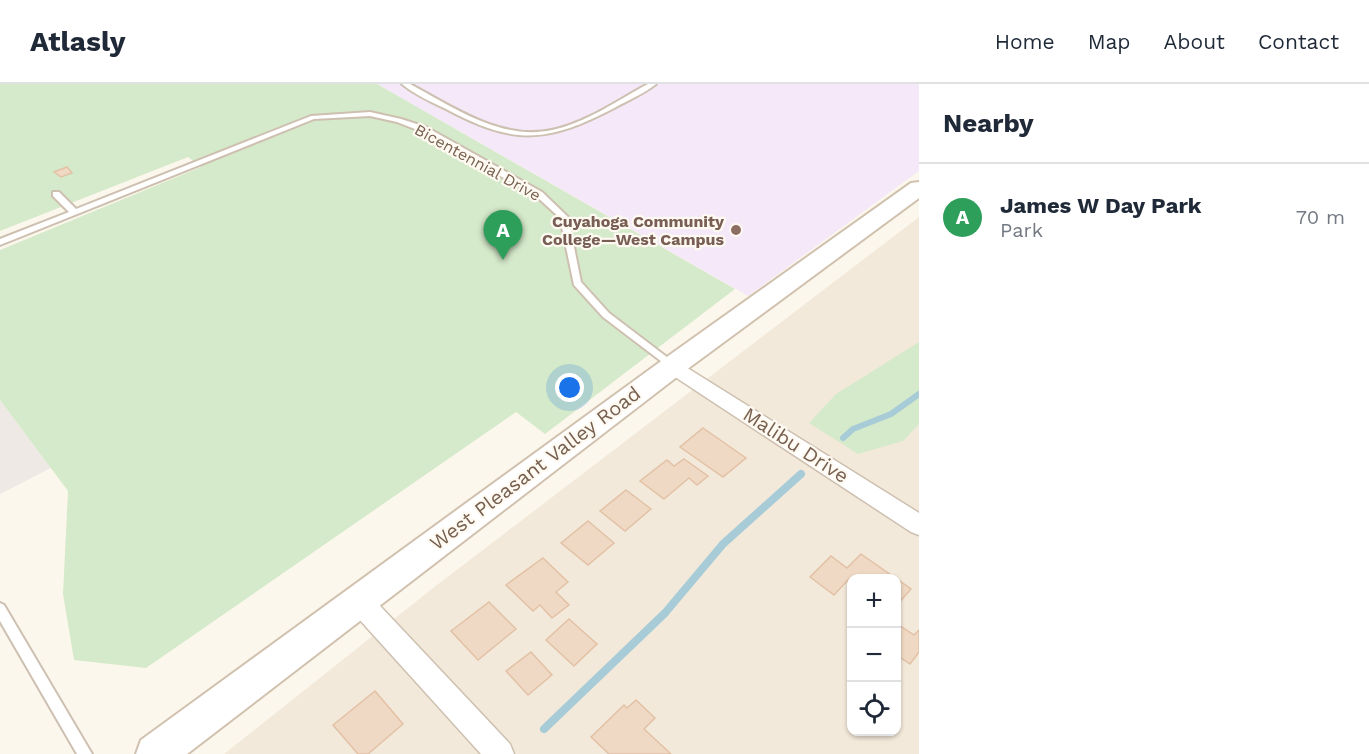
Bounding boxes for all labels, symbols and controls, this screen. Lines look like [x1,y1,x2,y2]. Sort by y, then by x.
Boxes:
text: Atlasly [30,25,125,58]
text: Home [995,29,1055,54]
text: Map [1088,29,1131,54]
text: About [1164,29,1225,54]
text: Contact [1258,29,1339,54]
text: Nearby [943,108,1034,138]
street label: Bicentennial Drive [411,120,544,205]
text: James W Day Park [1000,193,1202,218]
text: A [956,205,969,229]
text: 70 m [1296,205,1345,229]
pin: A [484,210,522,260]
place label: Cuyahoga Community College—West Campus [542,212,725,249]
text: Park [1000,218,1043,242]
marker: Cuyahoga Community College—West Campus [729,223,743,237]
your location [555,373,584,402]
street label: West Pleasant Valley Road [425,381,645,555]
street label: Malibu Drive [739,402,853,488]
map controls [847,574,901,736]
button: + [847,574,901,628]
button: − [847,628,901,682]
button: locate [847,682,901,736]

